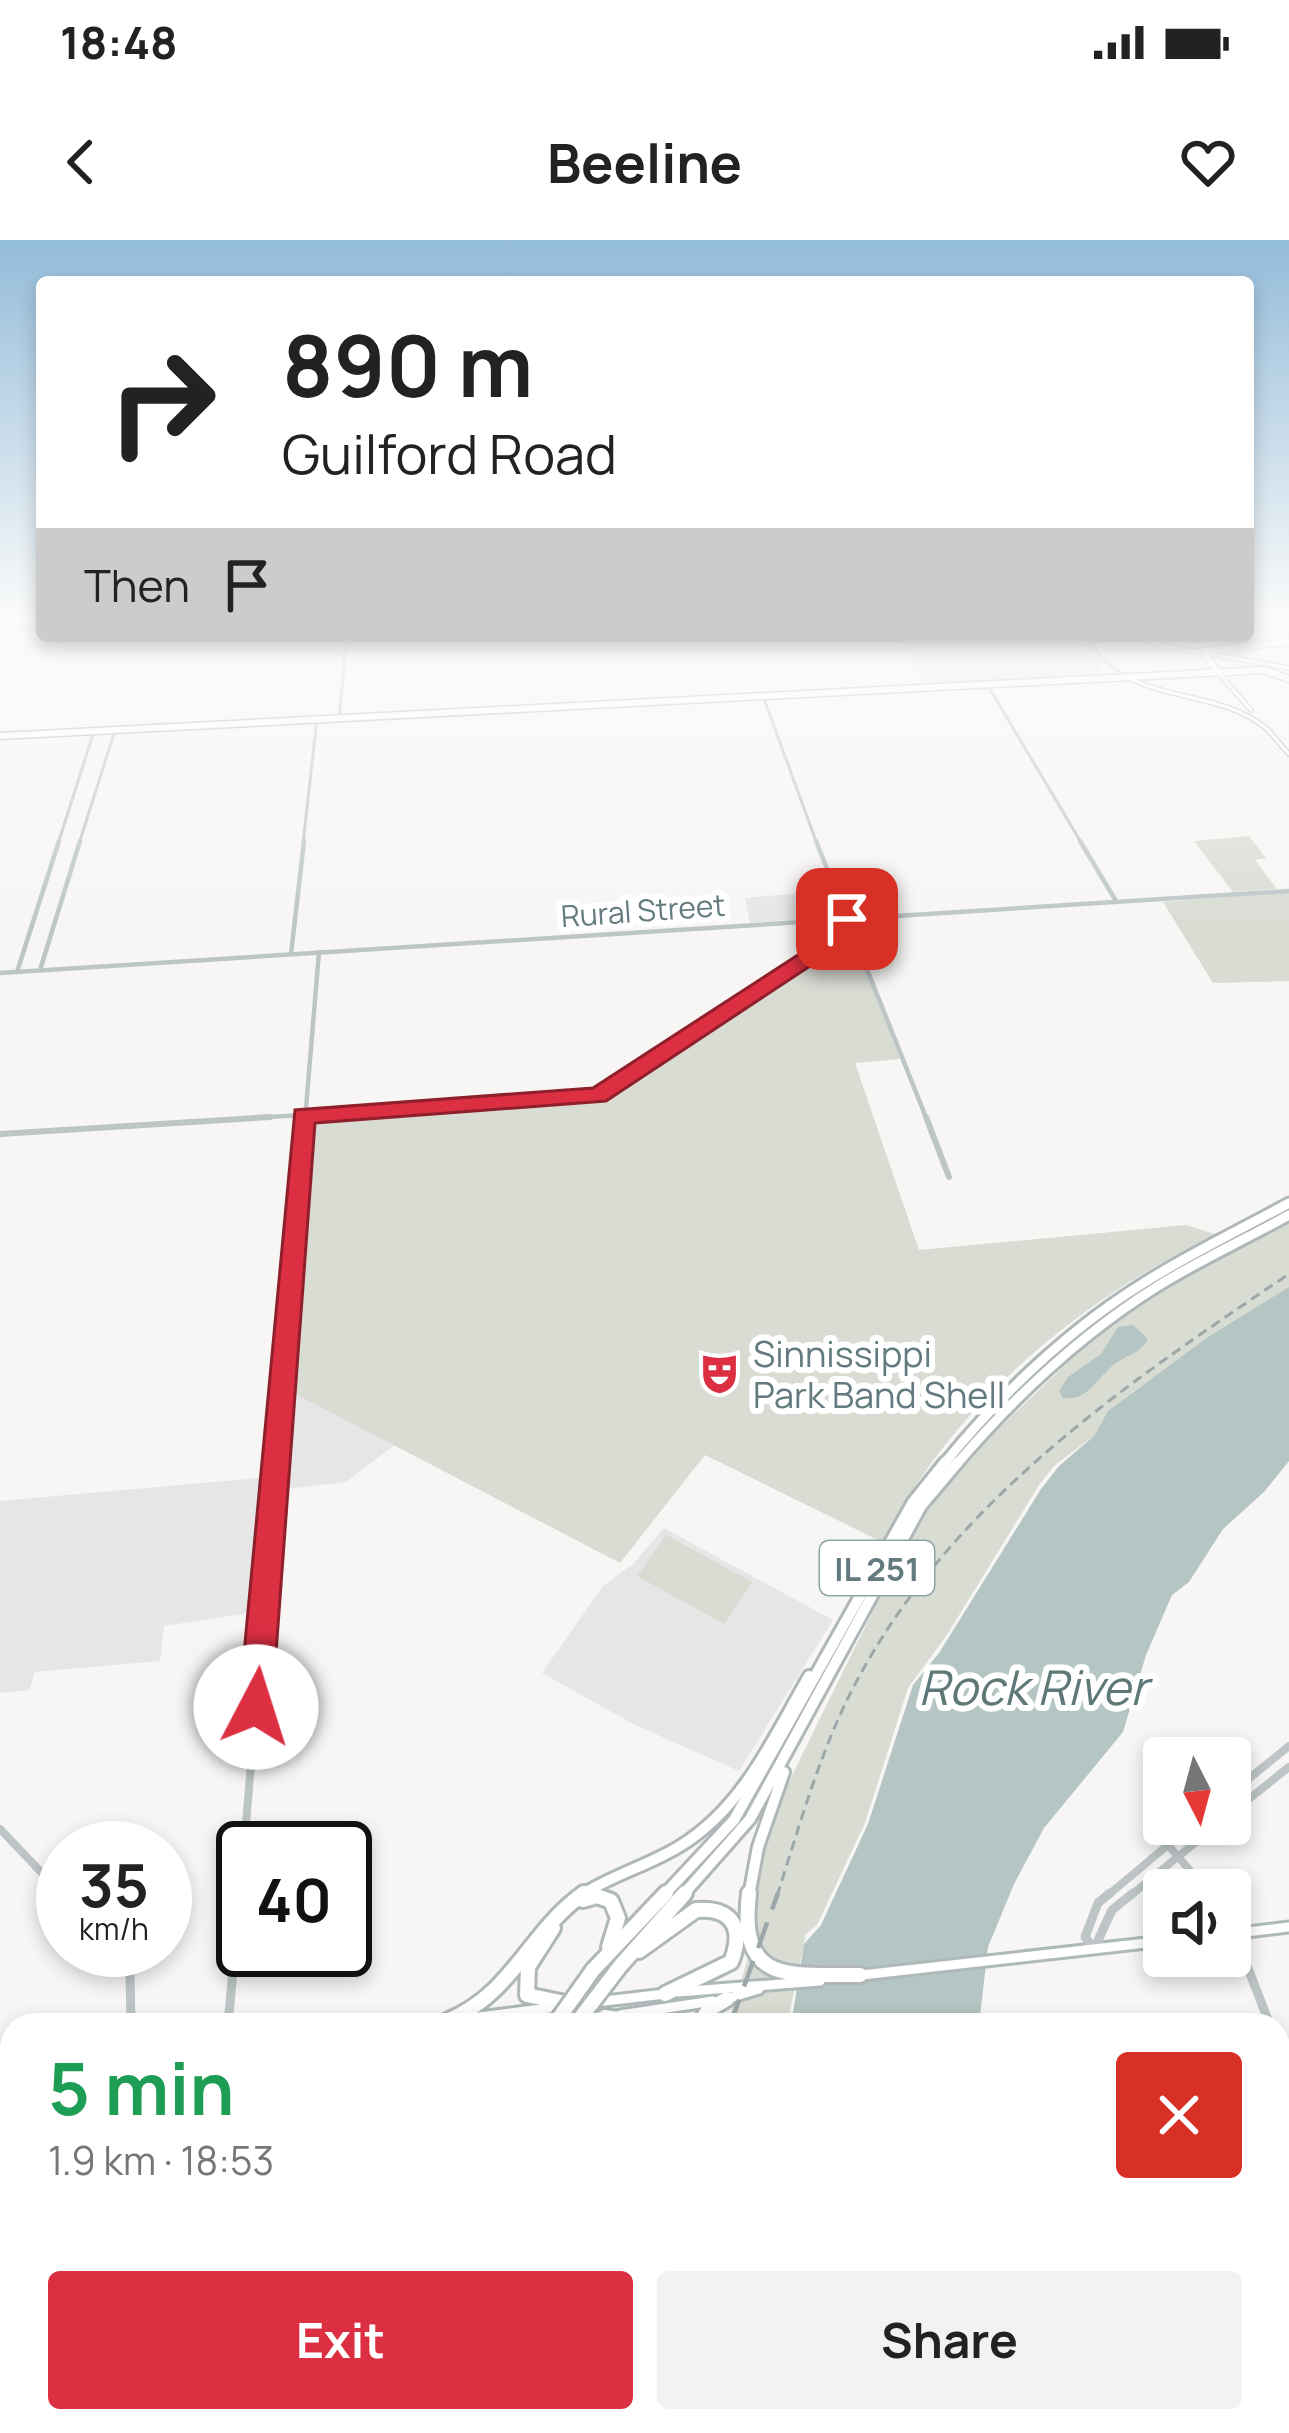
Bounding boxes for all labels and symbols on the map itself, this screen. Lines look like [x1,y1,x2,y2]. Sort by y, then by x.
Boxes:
pin [796,868,898,970]
street label: Rural Street [559,884,727,936]
place label: Sinnissippi Park Band Shell [753,1329,1005,1419]
theatre icon: Sinnissippi Park Band Shell [696,1351,742,1397]
road number: IL 251 [820,1541,934,1595]
position arrow [193,1644,319,1770]
water label: Rock River [919,1654,1153,1719]
north arrow [1143,1737,1251,1845]
speed limit sign: 40 [216,1821,372,1977]

